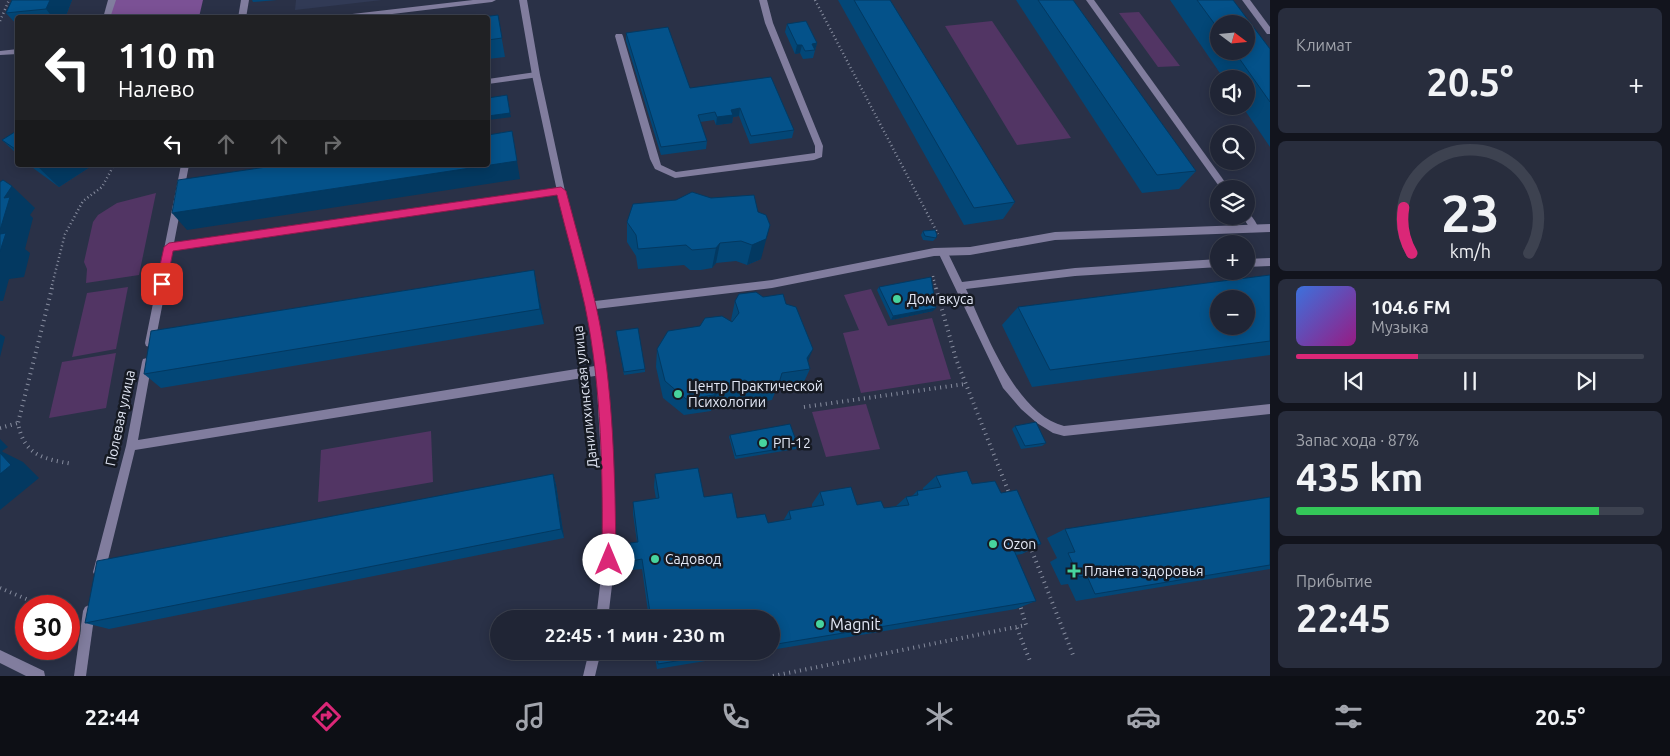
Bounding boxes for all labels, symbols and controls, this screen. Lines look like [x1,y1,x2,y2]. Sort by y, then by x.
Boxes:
north arrow [1210,15,1255,60]
map controls [1210,15,1255,335]
icon: left [35,35,100,100]
text: 110 m [118,35,216,75]
text: Климат [1296,36,1352,54]
text: 20.5° [1426,61,1514,103]
text: − [1296,68,1312,99]
text: + [1628,68,1644,99]
button: sound [1210,70,1255,115]
text: Налево [118,76,195,101]
button: search [1210,125,1255,170]
icon: left [159,130,187,158]
icon: ahead [212,130,240,158]
icon: ahead [265,130,293,158]
icon: right [318,130,346,158]
button: layers [1210,180,1255,225]
text: 23 [1441,184,1499,242]
button: + [1210,235,1255,280]
text: km/h [1449,241,1491,261]
pin [141,263,183,305]
icon: arrive [148,270,176,298]
button: − [1210,290,1255,335]
place label: Дом вкуса [907,291,974,307]
marker: Дом вкуса [891,293,903,305]
text: 104.6 FM [1371,296,1451,318]
text: Музыка [1371,318,1429,336]
street label: Данилихинская улица [570,325,600,469]
icon: previous [1340,367,1368,395]
icon: pause [1456,367,1484,395]
icon: next [1572,367,1600,395]
street label: Полевая улица [102,369,138,467]
place label: Центр Практической Психологии [688,378,823,410]
marker: Центр Практической Психологии [672,388,684,400]
text: Запас хода · 87% [1296,431,1419,449]
place label: РП-12 [773,435,811,451]
marker: РП-12 [757,437,769,449]
text: 435 km [1296,456,1423,498]
position arrow [582,533,634,585]
place label: Ozon [1003,536,1036,552]
marker: Ozon [987,538,999,550]
place label: Садовод [665,551,721,567]
marker: Садовод [649,553,661,565]
place label: Планета здоровья [1084,563,1204,579]
marker: Планета здоровья [1068,565,1080,577]
text: Прибытие [1296,572,1373,590]
speed limit sign: 30 [15,595,80,660]
text: 22:45 [1296,597,1391,639]
place label: Magnit [830,615,881,633]
marker: Magnit [814,618,826,630]
text: 22:45 · 1 мин · 230 m [545,624,725,646]
icon: directions [309,699,344,734]
icon: music [513,699,548,734]
icon: phone [718,699,753,734]
icon: climate [922,699,957,734]
icon: car [1126,699,1161,734]
icon: filters [1331,699,1366,734]
text: 22:44 [85,704,140,729]
text: 20.5° [1535,704,1585,729]

